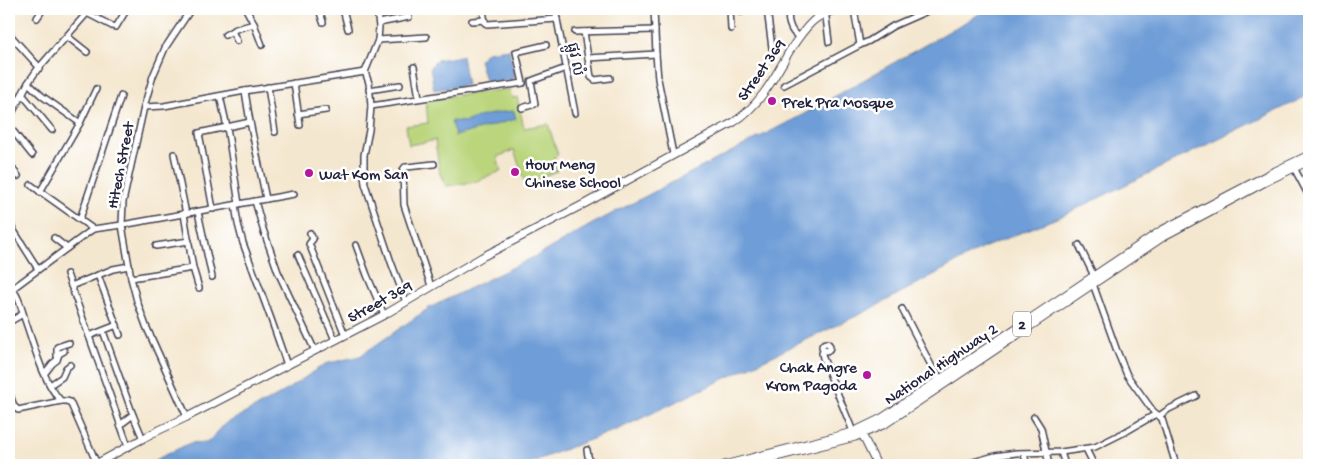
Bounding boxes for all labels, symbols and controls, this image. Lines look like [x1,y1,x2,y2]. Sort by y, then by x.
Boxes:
street label: Street 369 [735,37,791,105]
street label: ផ្លូវ លំ [559,40,590,79]
marker: Prek Pra Mosque [766,95,778,107]
place label: Prek Pra Mosque [781,95,894,114]
street label: Hitech Street [105,119,140,211]
place label: Hour Meng Chinese School [525,157,621,194]
marker: Hour Meng Chinese School [509,166,521,178]
marker: Wat Kom San [303,167,315,179]
place label: Wat Kom San [319,167,408,186]
street label: Street 369 [345,278,416,329]
road number: 2 [1013,312,1031,336]
street label: National Highway 2 [882,321,1002,411]
place label: Chak Angre Krom Pagoda [766,360,858,397]
marker: Chak Angre Krom Pagoda [861,369,873,381]

